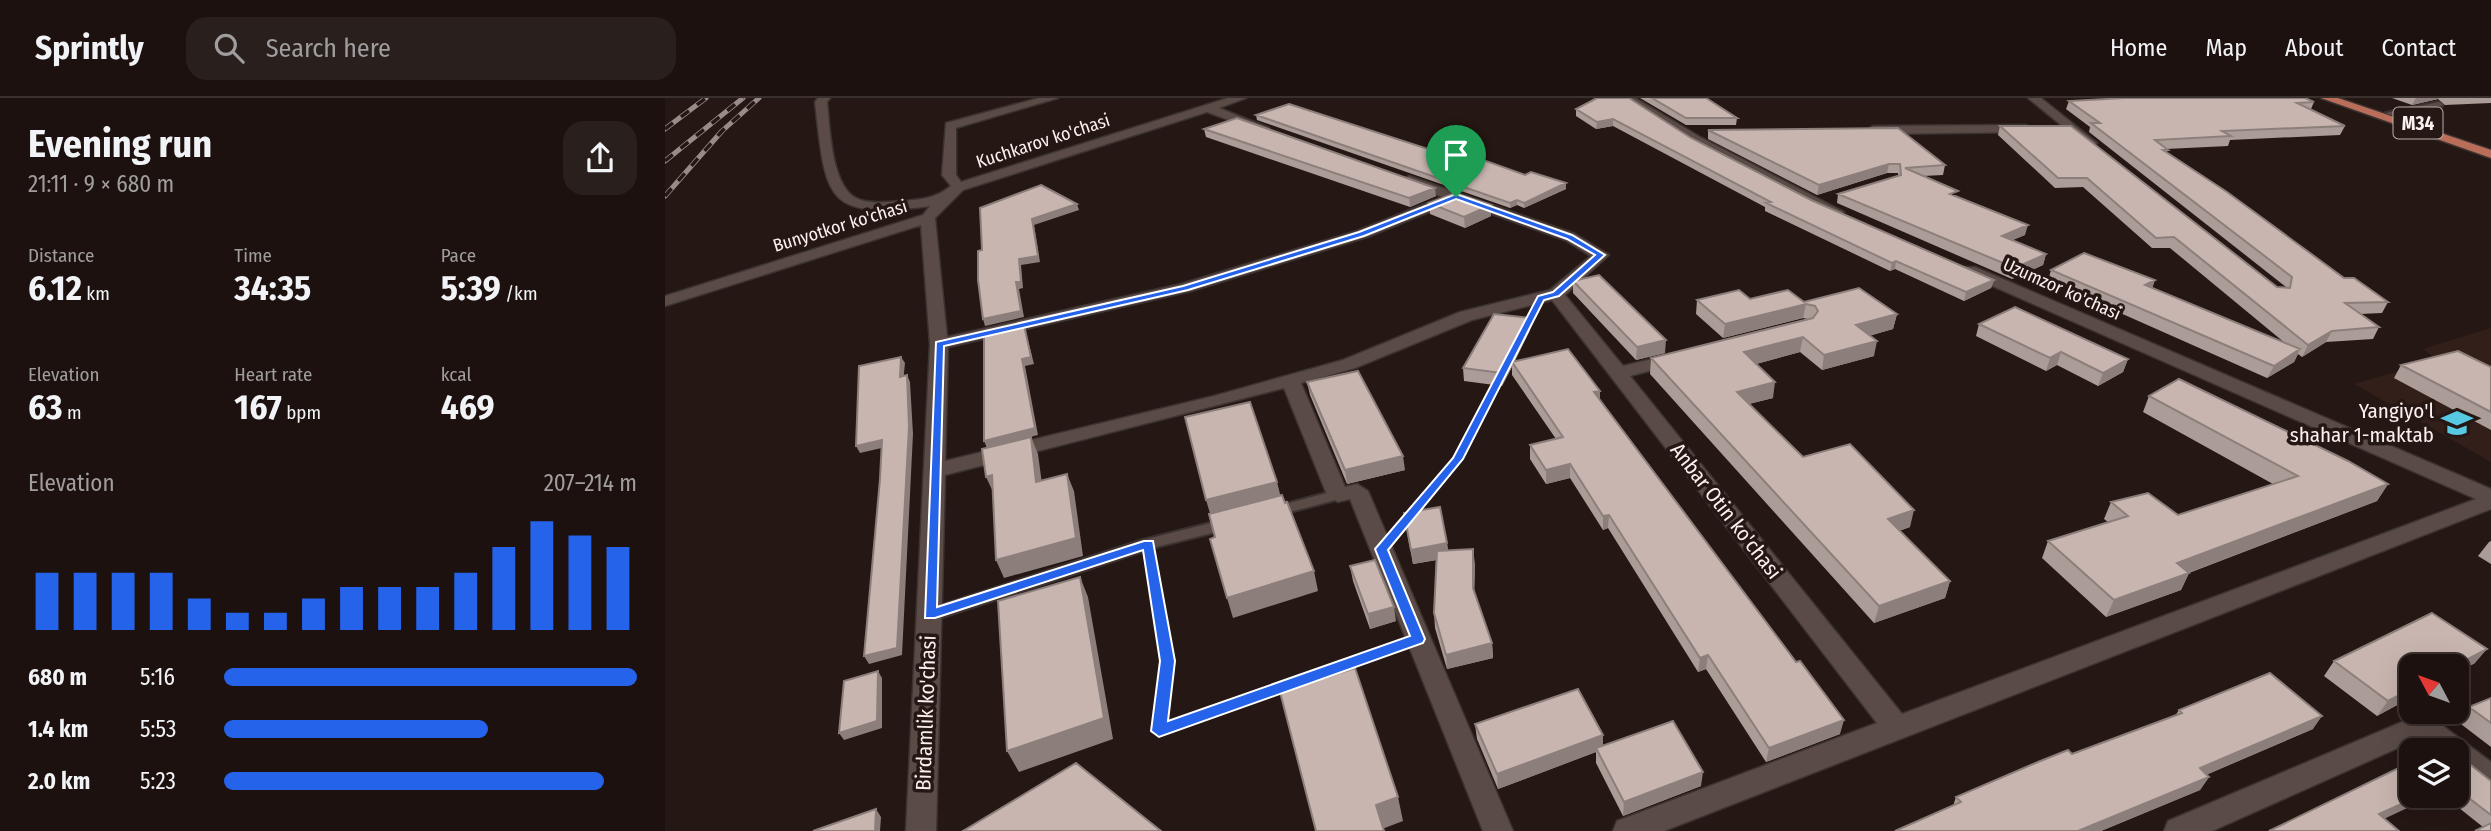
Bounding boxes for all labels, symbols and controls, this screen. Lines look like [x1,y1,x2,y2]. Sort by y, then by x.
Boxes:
search box [186,17,676,80]
text: Sprintly [35,28,144,68]
icon: search [210,29,248,67]
text: Search here [266,33,391,64]
text: Home [2110,34,2167,62]
text: Map [2205,34,2247,62]
text: About [2285,34,2343,62]
text: Contact [2381,34,2456,62]
road number: M34 [2393,108,2443,139]
street label: Kuchkarov ko'chasi [973,109,1113,173]
text: Evening run [28,121,212,167]
button: share [563,121,637,195]
pin [1426,125,1486,197]
icon: arrive [1437,136,1475,174]
text: 21:11 · 9 × 680 m [28,170,174,198]
street label: Bunyotkor ko'chasi [770,195,910,257]
text: Distance [28,244,95,267]
text: Time [234,244,272,267]
text: Pace [441,244,476,267]
street label: Uzumzor ko'chasi [2000,253,2124,325]
text: 6.12 [28,267,82,309]
text: 34:35 [234,267,311,309]
text: 5:39 [441,267,501,309]
text: km [82,282,110,305]
text: /km [501,282,538,305]
text: Elevation [28,363,100,386]
text: Heart rate [234,363,312,386]
text: kcal [441,363,471,386]
text: 63 [28,386,63,428]
text: 167 [234,386,282,428]
text: 469 [441,386,495,428]
place label: Yangiyo'l shahar 1-maktab [2290,398,2434,448]
text: m [63,401,82,424]
text: bpm [282,401,321,424]
school or university icon: Yangiyo'l shahar 1-maktab [2440,406,2474,440]
street label: Anbar Otin ko'chasi [1665,438,1787,584]
text: Elevation [28,469,115,497]
text: 207–214 m [544,469,637,497]
street label: Birdamlik ko'chasi [910,635,942,791]
north arrow [2399,654,2469,724]
map controls [2399,654,2469,808]
text: 680 m [28,663,87,691]
text: 5:16 [140,663,175,691]
text: 1.4 km [28,715,88,743]
text: 5:53 [140,715,176,743]
button: layers [2399,738,2469,808]
text: 2.0 km [28,767,90,795]
text: 5:23 [140,767,176,795]

